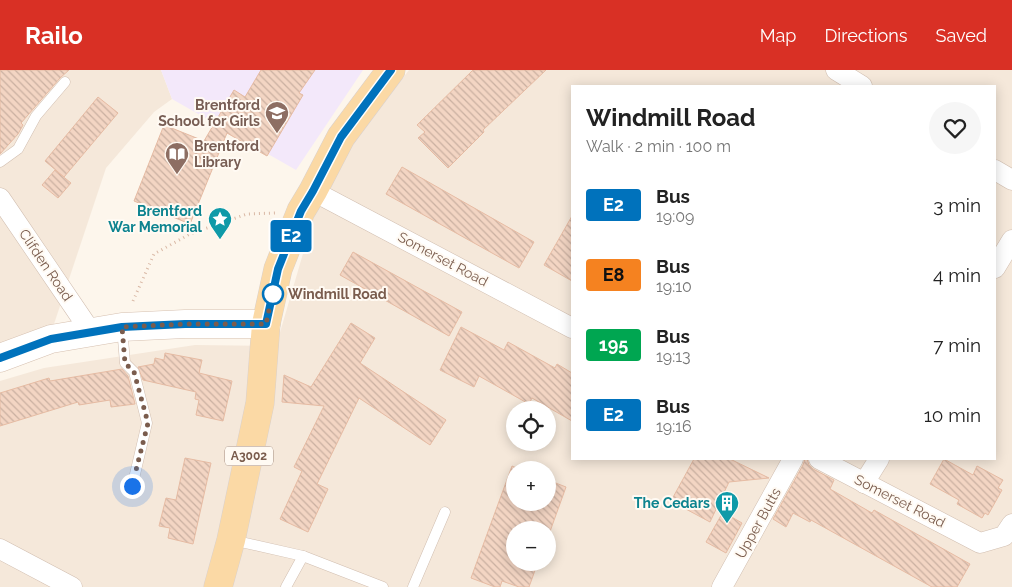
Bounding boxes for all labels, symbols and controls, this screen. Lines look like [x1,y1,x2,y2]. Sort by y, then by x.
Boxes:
text: Railo [25,21,83,50]
text: Map [760,25,796,46]
text: Directions [824,25,908,46]
text: Saved [936,25,987,46]
place label: Brentford School for Girls [158,97,260,129]
school or university icon: Brentford School for Girls [264,100,290,134]
button: heart [929,102,981,154]
text: Windmill Road [586,103,756,132]
text: Walk · 2 min · 100 m [586,137,731,156]
place label: Brentford Library [194,138,259,170]
library icon: Brentford Library [164,141,190,175]
text: Bus [656,185,690,207]
text: E2 [603,194,624,215]
text: 3 min [933,194,981,216]
place label: Brentford War Memorial [108,203,203,235]
place icon: Brentford War Memorial [207,206,233,240]
text: 19:09 [656,207,694,226]
line badge: E2 [268,220,314,252]
text: E2 [281,225,301,246]
street label: Clifden Road [16,226,76,304]
street label: Somerset Road [395,229,491,289]
text: Bus [656,255,690,277]
text: E8 [603,264,624,285]
text: 4 min [933,264,981,286]
text: 19:10 [656,277,692,296]
marker: Windmill Road [262,283,284,305]
place label: Windmill Road [288,286,387,302]
text: Bus [656,325,690,347]
text: 195 [599,334,628,355]
text: 7 min [933,334,981,356]
text: 19:13 [656,347,691,366]
text: Bus [656,395,690,417]
map controls [506,401,556,571]
button: locate [506,401,556,451]
text: E2 [603,404,624,425]
text: 10 min [924,404,981,426]
text: 19:16 [656,417,692,436]
road number: A3002 [225,446,273,466]
button: + [506,461,556,511]
street label: Somerset Road [852,471,948,531]
your location [120,474,145,499]
street label: Upper Butts [732,485,784,561]
building icon: The Cedars [714,490,740,524]
place label: The Cedars [634,495,710,511]
button: − [506,521,556,571]

